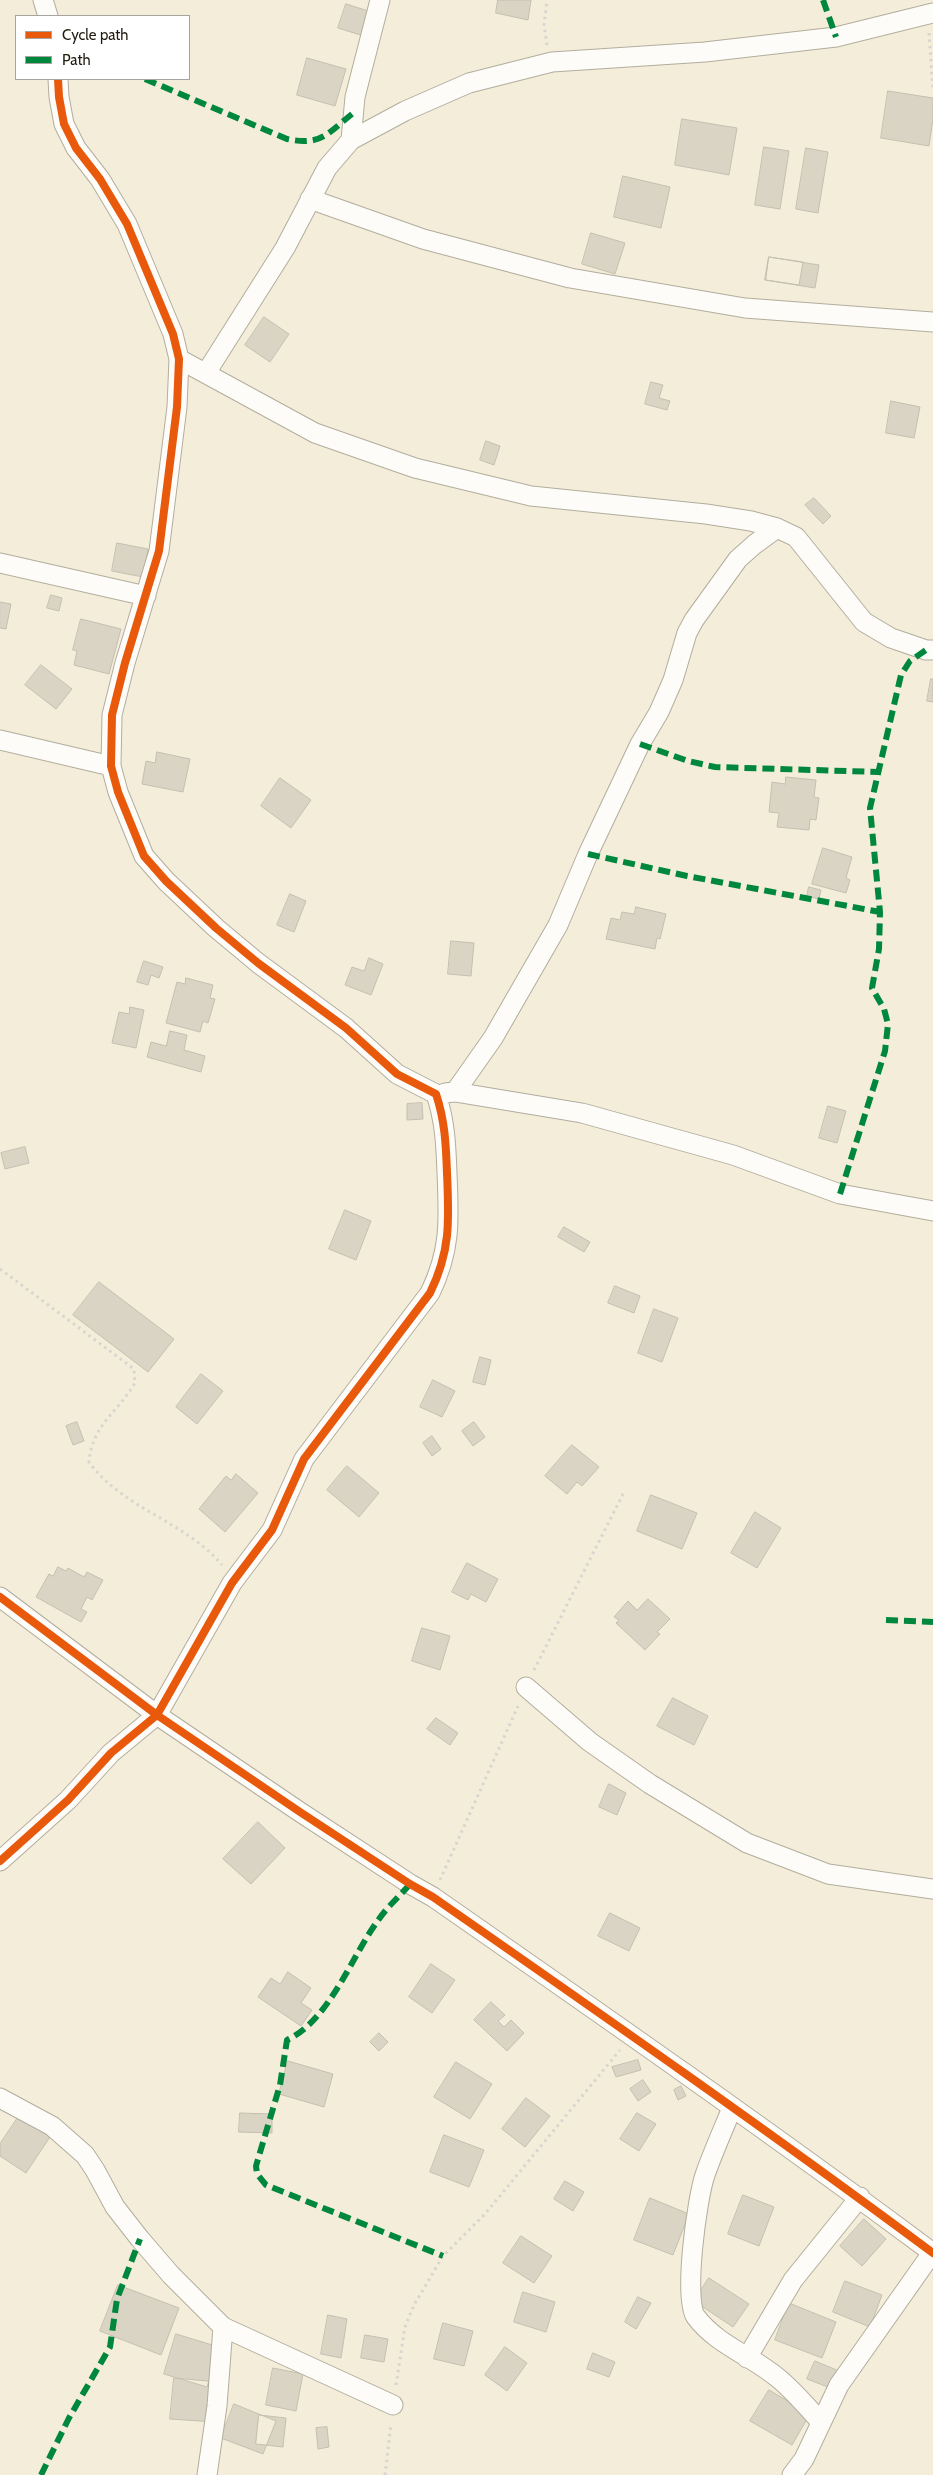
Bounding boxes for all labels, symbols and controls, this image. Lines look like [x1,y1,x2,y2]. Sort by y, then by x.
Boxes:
legend [15,15,190,80]
text: Cycle path [62,26,128,44]
text: Path [62,51,91,69]

